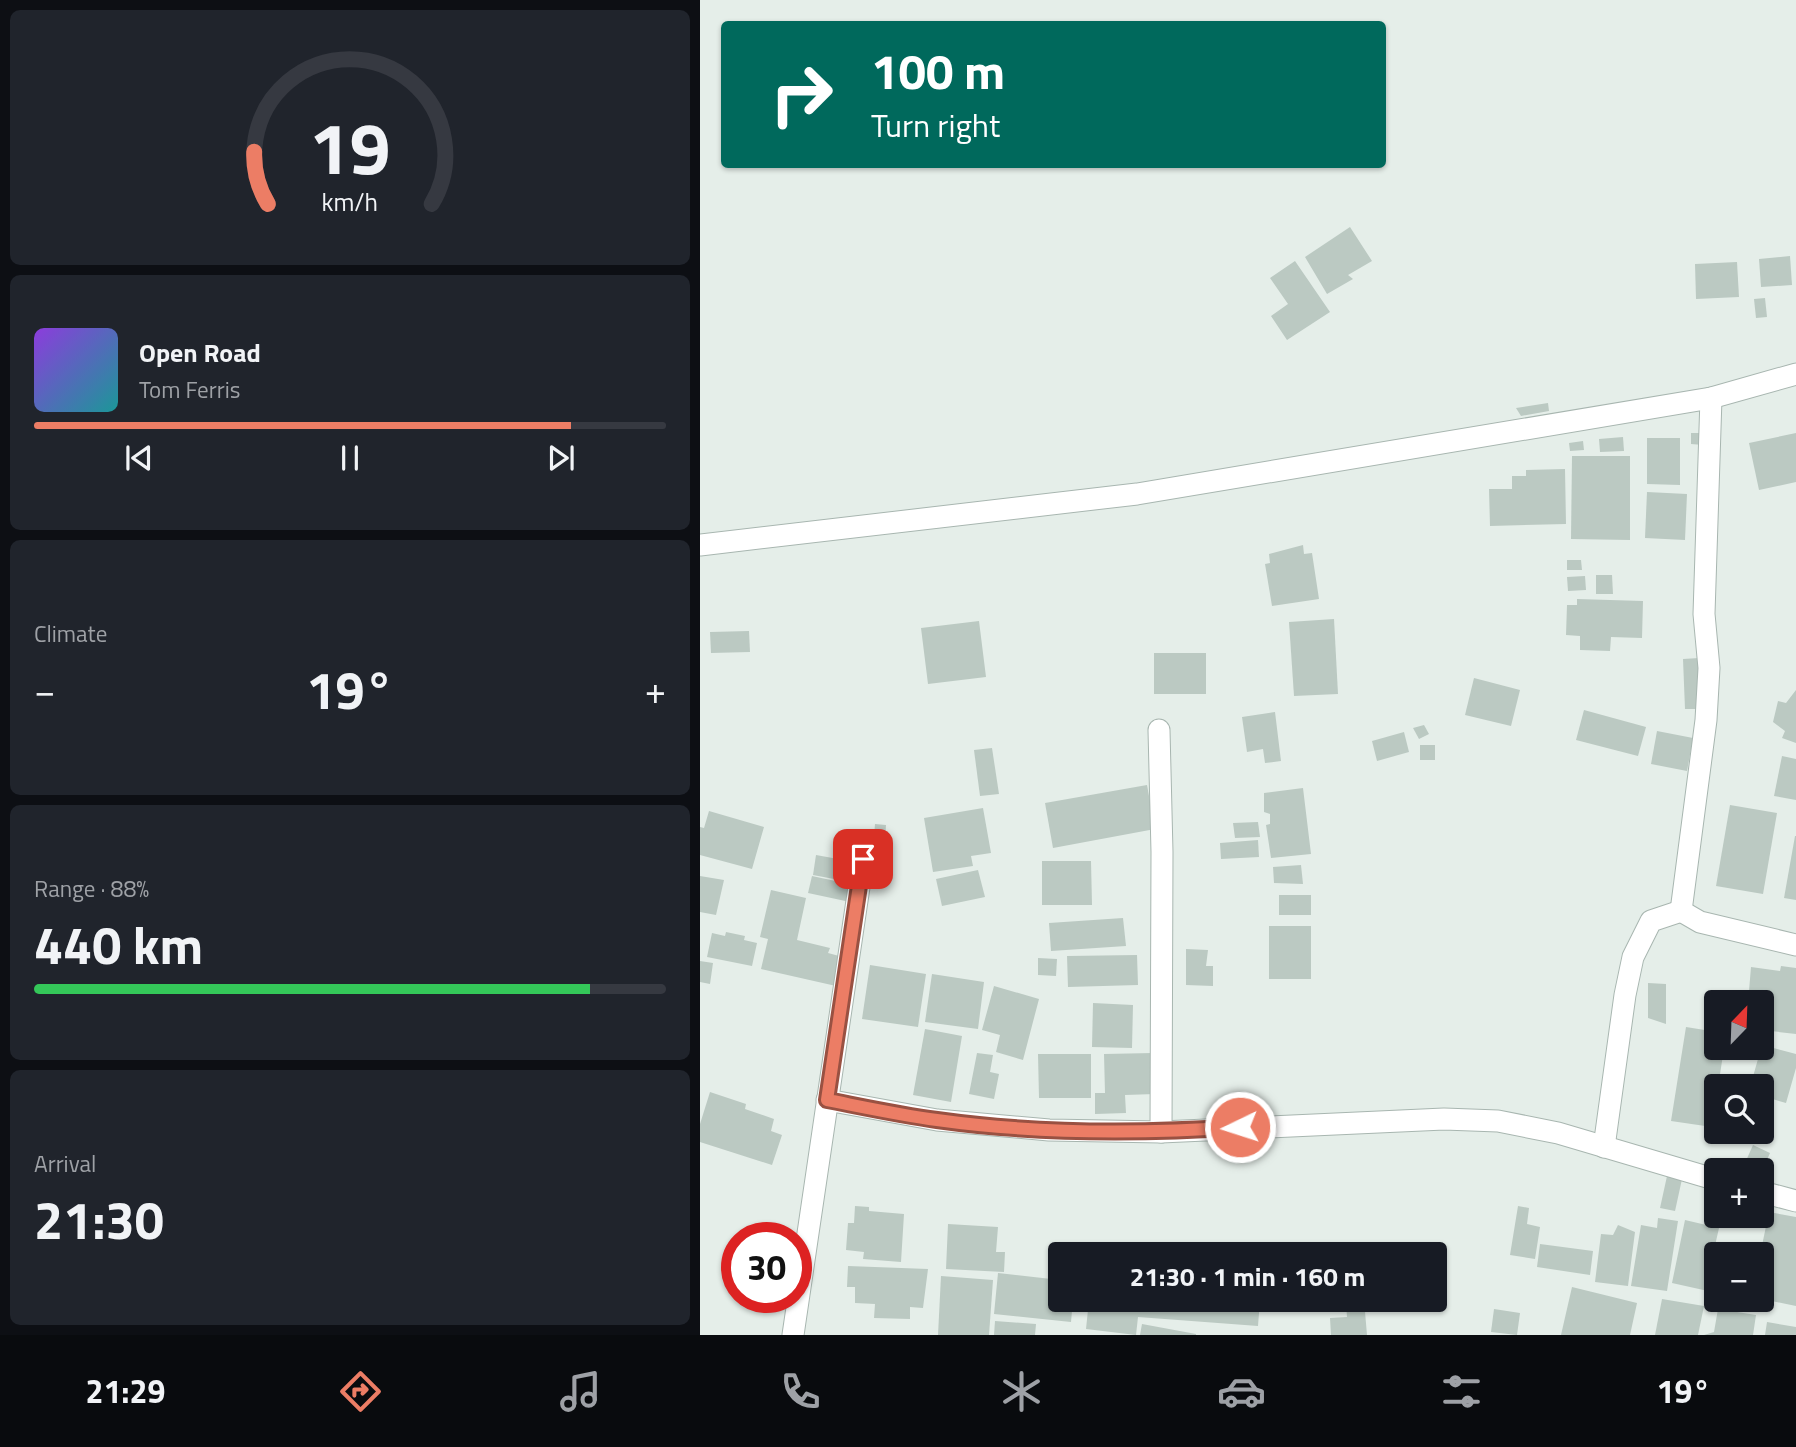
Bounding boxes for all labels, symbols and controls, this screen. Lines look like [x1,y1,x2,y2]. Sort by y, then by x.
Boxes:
text: 100 m [871,33,1005,108]
icon: right [756,49,847,140]
text: 19 [309,92,391,202]
text: Turn right [871,101,1000,149]
text: km/h [322,182,378,220]
text: Open Road [139,333,261,372]
text: Tom Ferris [139,372,240,407]
icon: previous [120,439,158,477]
icon: pause [331,439,369,477]
icon: next [542,439,580,477]
text: Climate [34,616,107,651]
text: 19° [306,650,394,729]
text: − [34,661,55,719]
text: + [645,661,666,719]
pin [833,829,893,889]
icon: arrive [844,840,882,878]
text: Range · 88% [34,871,149,906]
text: 440 km [34,905,203,984]
north arrow [1704,990,1774,1060]
map controls [1704,990,1774,1312]
button: search [1704,1074,1774,1144]
position arrow [1203,1090,1277,1164]
text: Arrival [34,1146,96,1181]
button: + [1704,1158,1774,1228]
text: 21:30 [34,1180,164,1259]
speed limit sign: 30 [721,1222,812,1313]
button: − [1704,1242,1774,1312]
text: 21:30 · 1 min · 160 m [1130,1257,1365,1296]
text: 21:29 [86,1367,165,1415]
icon: directions [336,1367,385,1416]
icon: music [556,1367,605,1416]
icon: phone [776,1367,825,1416]
icon: climate [997,1367,1046,1416]
icon: car [1217,1367,1266,1416]
icon: filters [1437,1367,1486,1416]
text: 19° [1657,1367,1710,1415]

